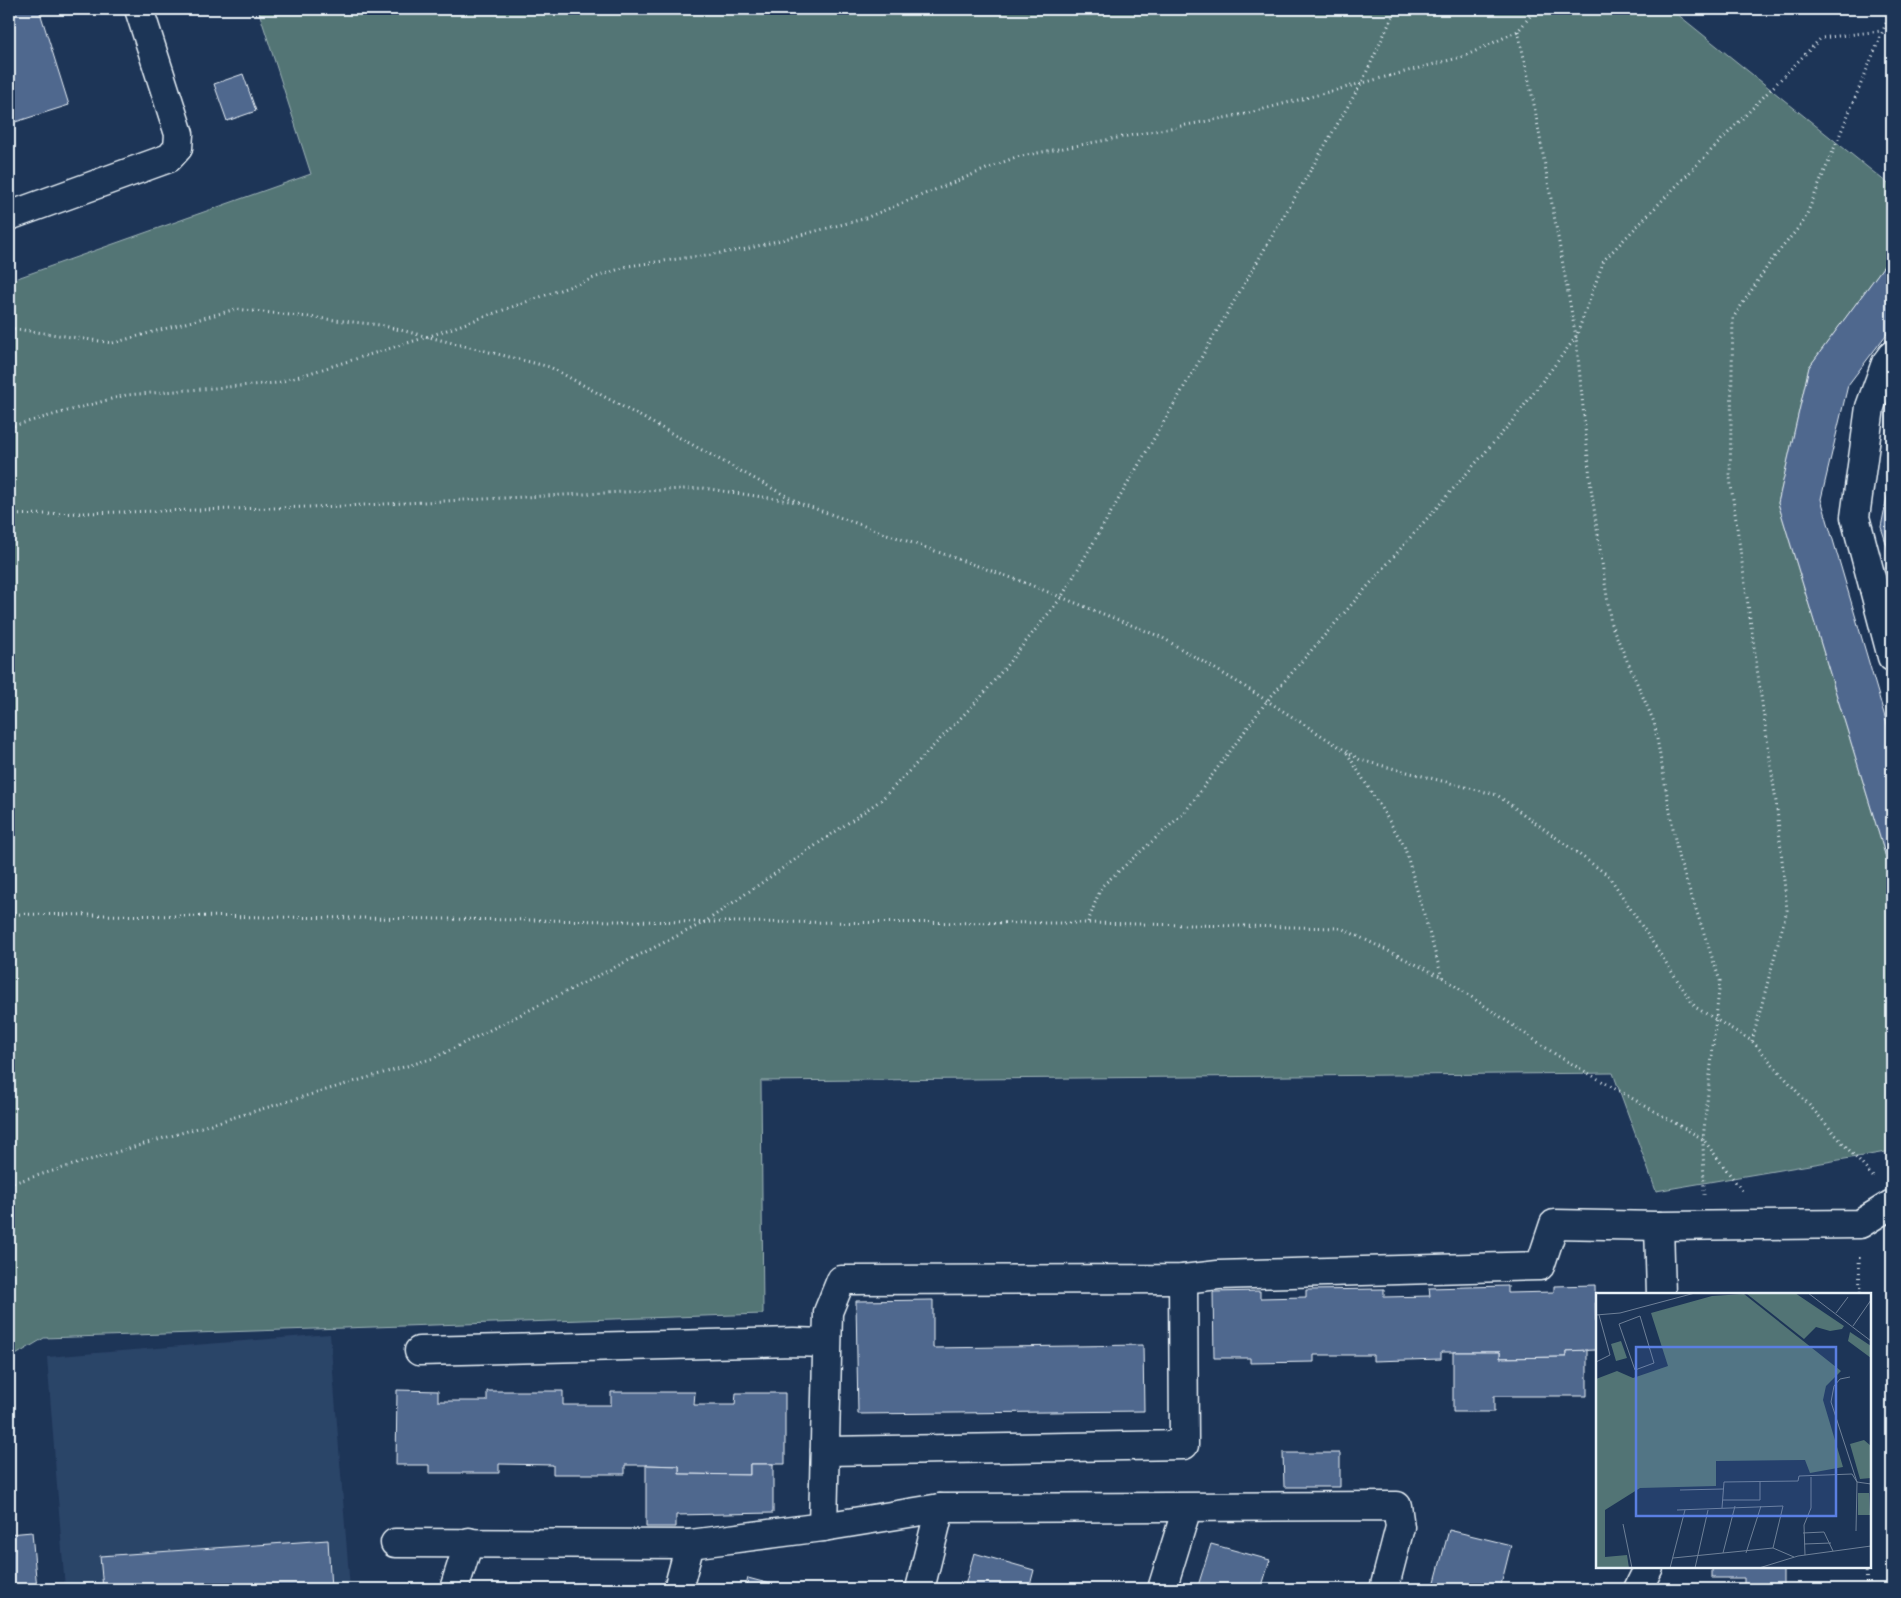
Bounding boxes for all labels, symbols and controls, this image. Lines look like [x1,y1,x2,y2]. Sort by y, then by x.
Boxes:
inset map [1596,1293,1871,1568]

